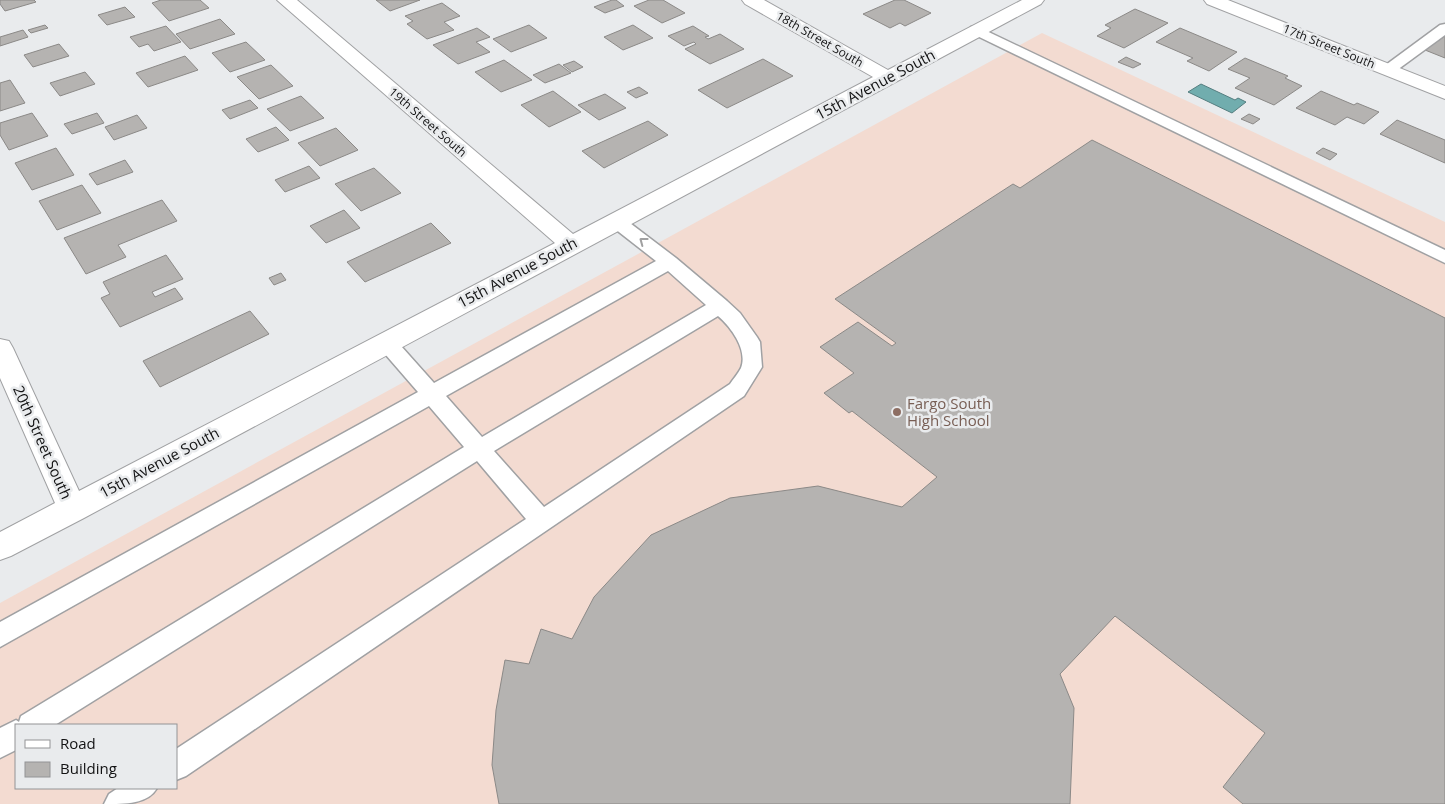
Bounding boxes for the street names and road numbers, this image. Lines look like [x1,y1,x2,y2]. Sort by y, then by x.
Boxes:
street label: 18th Street South [773,7,867,71]
street label: 17th Street South [1280,20,1378,72]
street label: 15th Avenue South [812,44,938,124]
street label: 19th Street South [385,83,471,161]
street label: 15th Avenue South [454,232,580,312]
street label: 20th Street South [9,382,77,502]
street label: 15th Avenue South [96,422,222,502]

